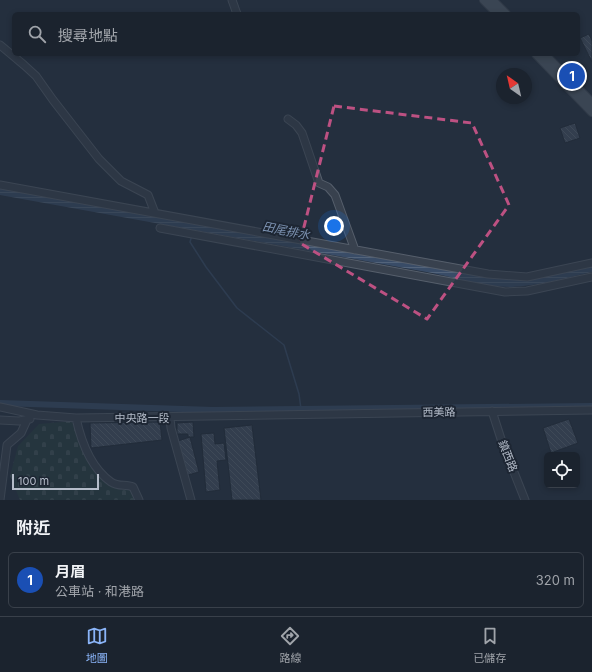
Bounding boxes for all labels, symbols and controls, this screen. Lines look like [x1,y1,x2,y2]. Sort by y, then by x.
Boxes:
search box [12,12,580,56]
icon: search [26,23,48,45]
text: 搜尋地點 [58,26,118,45]
pin: 1 [559,61,585,91]
north arrow [496,68,532,104]
your location [324,216,344,236]
water label: 田尾排水 [261,219,312,243]
street label: 西美路 [422,405,456,419]
street label: 中央路一段 [115,411,170,425]
street label: 鎮西路 [496,438,520,474]
map controls [544,452,580,488]
button: locate [544,452,580,488]
scale bar [12,472,99,491]
text: 100 m [18,474,49,488]
text: 附近 [16,518,50,538]
text: 月眉 [55,562,85,581]
text: 1 [27,572,33,588]
text: 320 m [536,572,575,588]
text: 公車站 · 和港路 [55,583,144,599]
tab: 地圖 [86,625,108,665]
tab: 路線 [279,625,301,665]
tab: 已儲存 [473,625,506,665]

